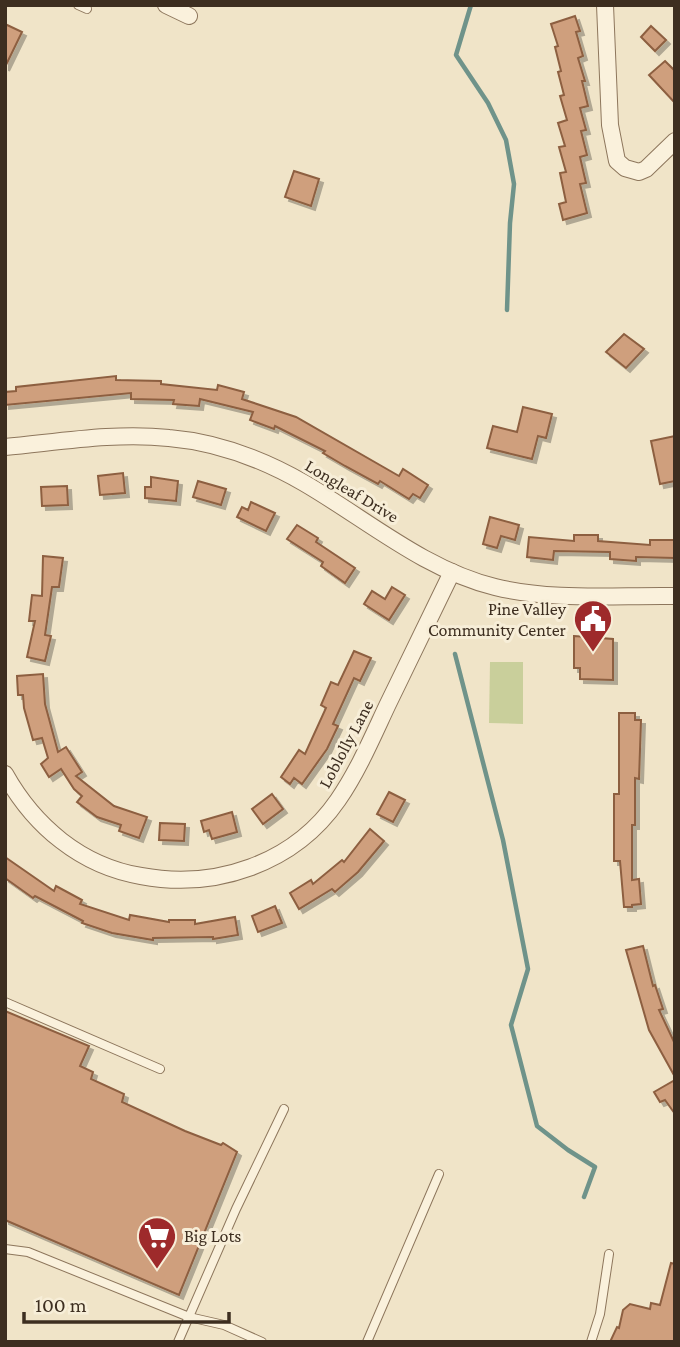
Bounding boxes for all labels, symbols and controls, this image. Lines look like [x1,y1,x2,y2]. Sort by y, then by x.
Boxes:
street label: Longleaf Drive [302,455,402,527]
public building icon: Pine Valley Community Center [572,598,614,653]
place label: Pine Valley Community Center [428,599,567,640]
street label: Loblolly Lane [314,696,378,791]
supermarket icon: Big Lots [136,1215,178,1270]
place label: Big Lots [184,1226,241,1246]
scale bar [24,1280,229,1324]
text: 100 m [35,1293,87,1317]

